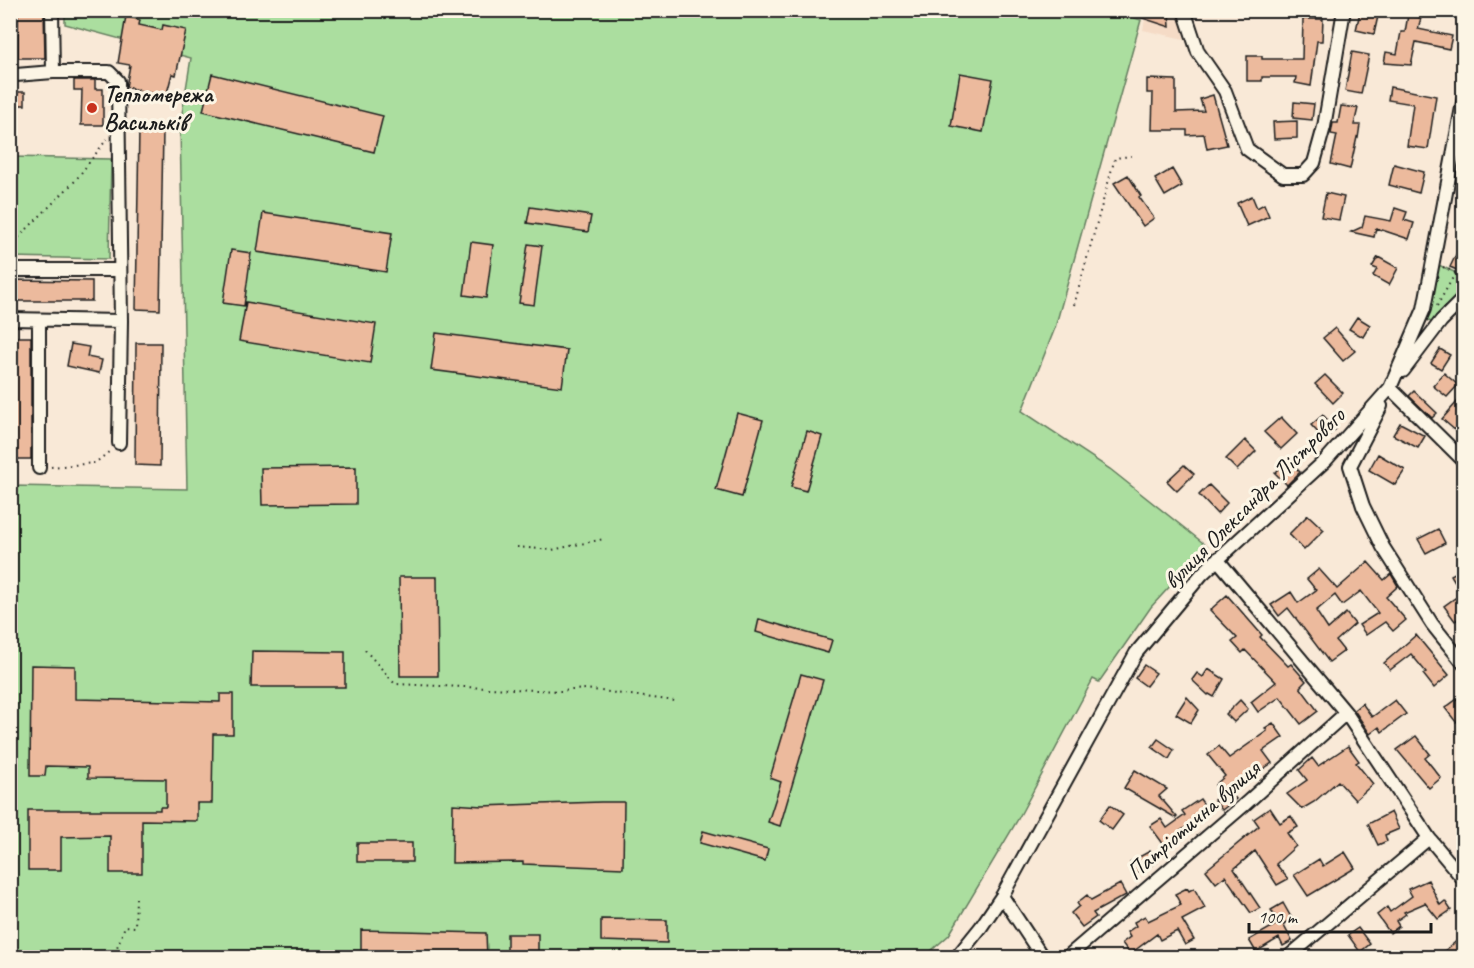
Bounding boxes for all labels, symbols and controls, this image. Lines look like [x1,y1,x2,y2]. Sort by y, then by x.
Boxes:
place label: Тепломережа Васильків [104,79,214,137]
marker: Тепломережа Васильків [85,101,99,115]
street label: вулиця Олександра Лістрового [1157,400,1352,595]
street label: Патріотична вулиця [1120,753,1267,886]
scale bar [1249,896,1430,934]
text: 100 m [1258,906,1299,928]

